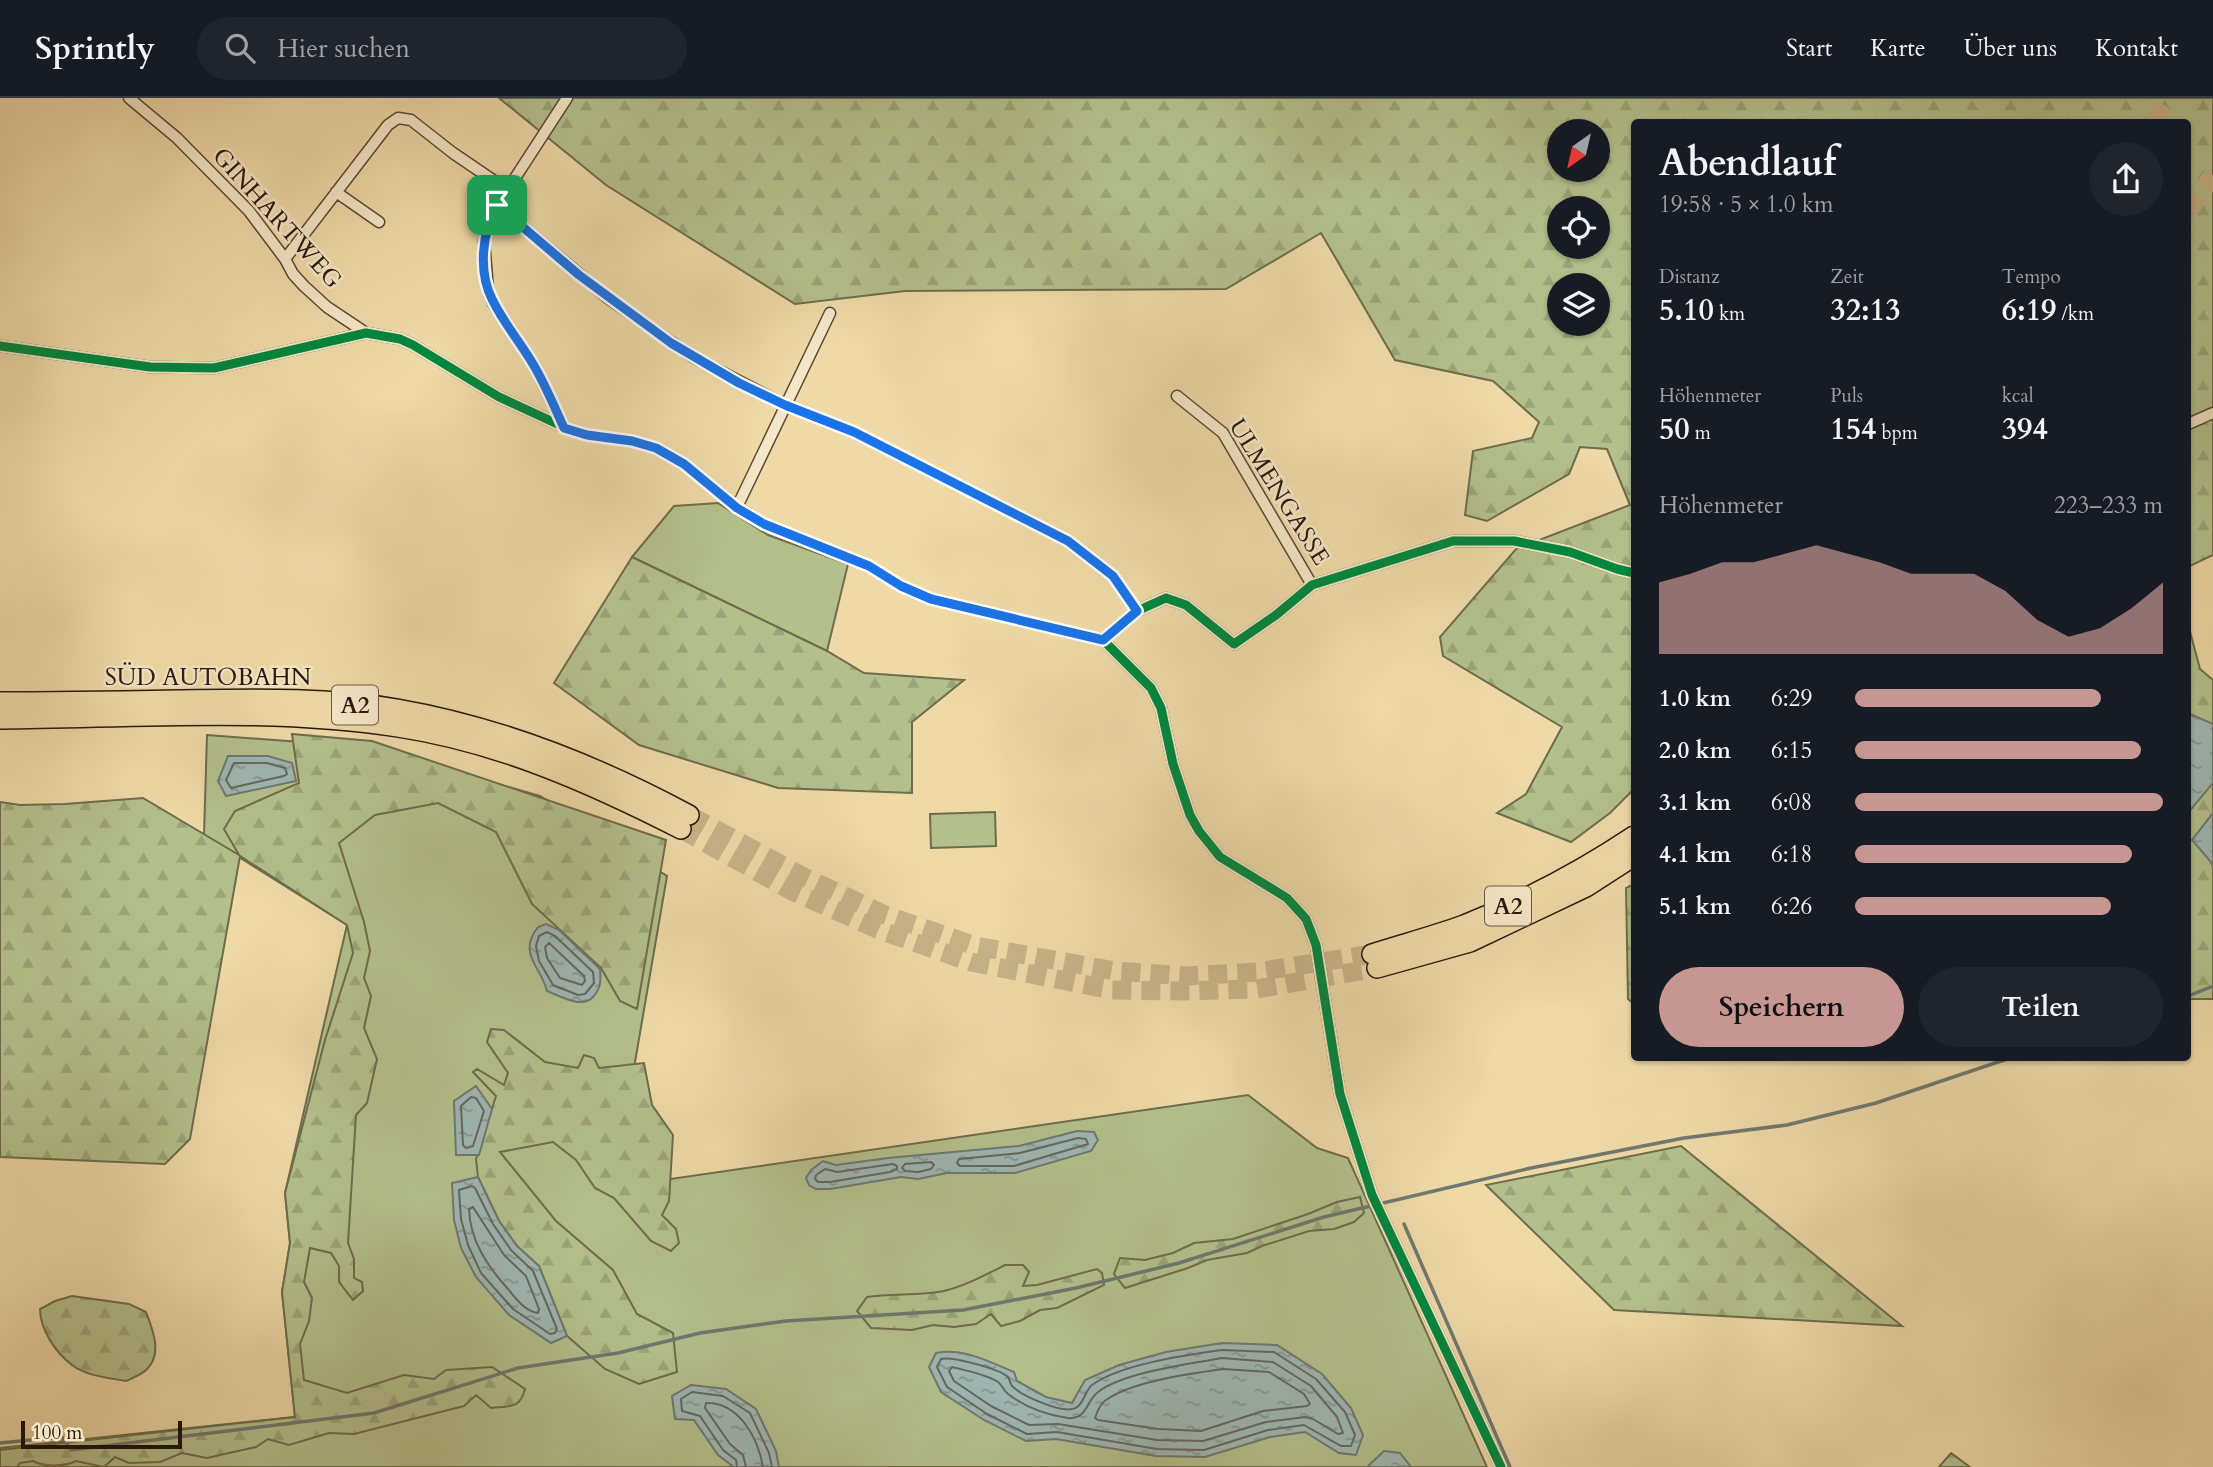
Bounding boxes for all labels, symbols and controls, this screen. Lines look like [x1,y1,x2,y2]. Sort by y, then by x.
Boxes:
search box [197,17,687,80]
text: Sprintly [35,26,155,71]
icon: search [221,29,259,67]
text: Hier suchen [277,31,410,66]
text: Start [1786,32,1832,65]
text: Karte [1870,32,1926,65]
text: Über uns [1964,32,2057,65]
text: Kontakt [2095,32,2178,65]
north arrow [1547,119,1610,182]
map controls [1547,119,1610,336]
text: Abendlauf [1659,137,1836,189]
street label: GINHARTWEG [205,140,349,296]
button: share [2089,142,2163,216]
pin [467,175,527,235]
icon: arrive [478,186,516,224]
text: 19:58 · 5 × 1.0 km [1659,189,1833,220]
button: locate [1547,196,1610,259]
text: Distanz [1659,264,1720,290]
text: Zeit [1830,264,1864,290]
text: Tempo [2002,264,2061,290]
button: layers [1547,273,1610,336]
text: 5.10 [1659,290,1714,331]
text: 32:13 [1830,290,1901,331]
text: 6:19 [2002,290,2056,331]
text: km [1714,301,1745,327]
text: /km [2056,301,2094,327]
text: Höhenmeter [1659,383,1761,409]
text: Puls [1830,383,1863,409]
text: kcal [2002,383,2034,409]
text: 50 [1659,409,1690,450]
text: 154 [1830,409,1876,450]
text: 394 [2002,409,2048,450]
street label: ULMENGASSE [1221,412,1337,572]
text: m [1690,420,1711,446]
text: bpm [1876,420,1918,446]
text: Höhenmeter [1659,490,1783,521]
text: 223–233 m [2054,490,2163,521]
street label: SÜD AUTOBAHN [105,661,312,694]
text: 1.0 km [1659,683,1731,714]
text: 6:29 [1771,683,1812,714]
road number: A2 [332,685,378,724]
text: 2.0 km [1659,735,1731,766]
text: 6:15 [1771,735,1812,766]
text: 3.1 km [1659,787,1731,818]
text: 6:08 [1771,787,1812,818]
text: 4.1 km [1659,839,1731,870]
text: 6:18 [1771,839,1812,870]
road number: A2 [1485,886,1531,926]
text: 5.1 km [1659,891,1731,922]
text: 6:26 [1771,891,1812,922]
button: Speichern [1659,967,1904,1047]
button: Teilen [1918,967,2163,1047]
scale bar [21,1418,182,1450]
text: 100 m [32,1420,82,1446]

